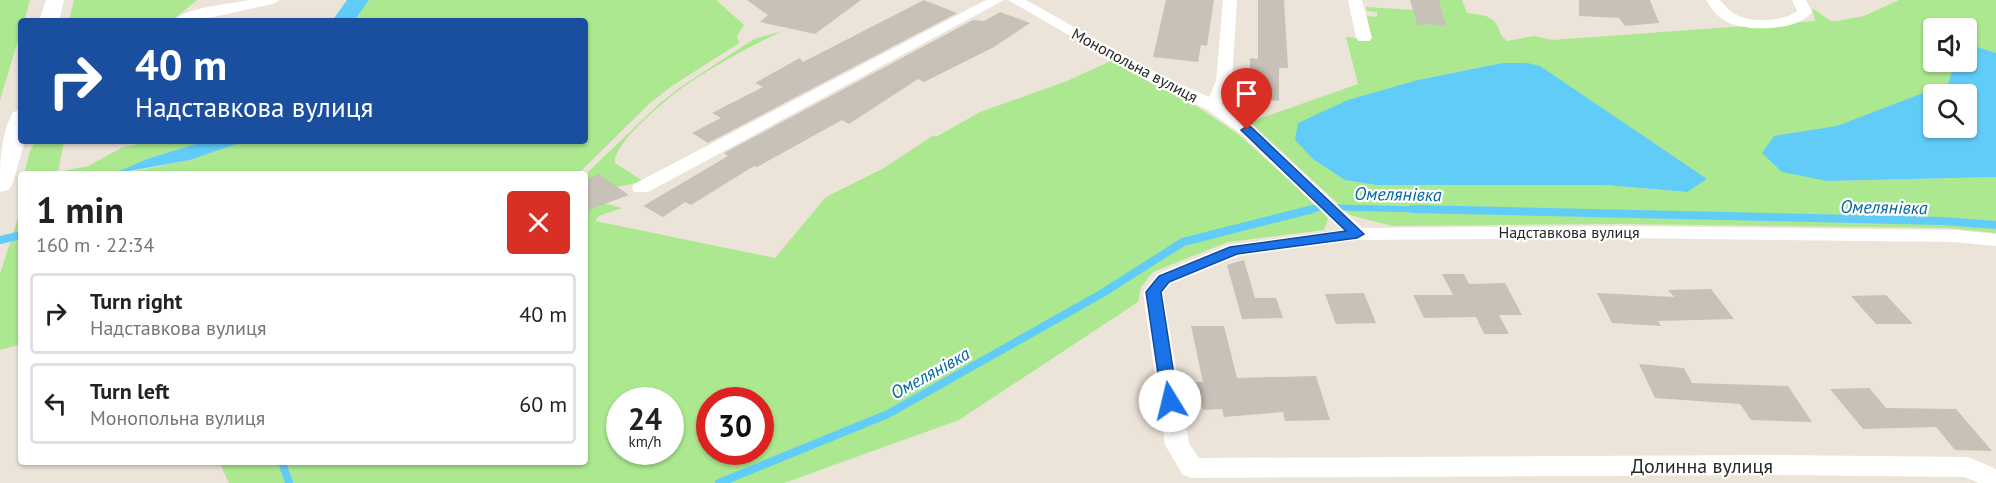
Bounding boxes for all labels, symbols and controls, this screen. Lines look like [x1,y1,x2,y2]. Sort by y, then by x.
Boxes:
map controls [1923,18,1977,138]
button: sound [1923,18,1977,72]
street label: Монопольна вулиця [1068,23,1202,107]
text: 40 m [135,37,227,92]
icon: right [36,42,114,120]
pin [1221,68,1272,130]
icon: arrive [1230,77,1263,110]
button: search [1923,84,1977,138]
text: Надставкова вулиця [135,90,373,124]
water label: Омелянівка [1354,182,1442,206]
text: 1 min [36,186,124,233]
button: close [507,191,570,254]
water label: Омелянівка [1840,195,1928,219]
street label: Надставкова вулиця [1498,222,1640,242]
text: 160 m · 22:34 [36,232,154,258]
text: Turn right [90,287,182,315]
icon: right [39,297,72,330]
text: 40 m [519,300,567,328]
text: Надставкова вулиця [90,315,267,341]
water label: Омелянівка [886,342,974,404]
position arrow [1138,369,1202,433]
text: Turn left [90,377,170,405]
icon: left [39,387,72,420]
speed limit sign: 30 [696,387,774,465]
text: 60 m [519,390,567,418]
text: 24 [628,399,662,438]
text: Монопольна вулиця [90,405,265,431]
text: km/h [629,432,661,451]
street label: Долинна вулиця [1631,453,1773,479]

